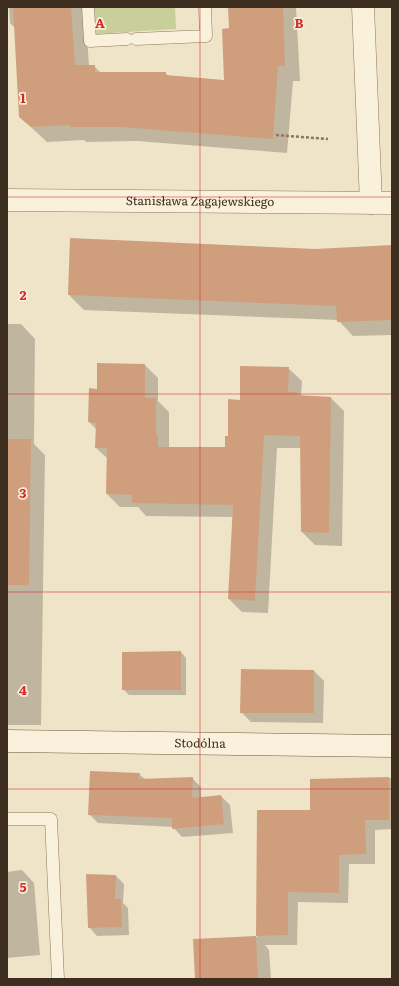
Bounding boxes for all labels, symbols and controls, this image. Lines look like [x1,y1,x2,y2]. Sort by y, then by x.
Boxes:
text: A [95,13,105,32]
text: B [295,13,304,32]
text: 1 [20,88,26,107]
street label: Stanisława Zagajewskiego [126,191,274,210]
text: 2 [20,285,27,304]
text: 3 [19,483,27,502]
text: 4 [19,680,27,699]
street label: Stodólna [174,733,226,752]
text: 5 [19,877,27,896]

